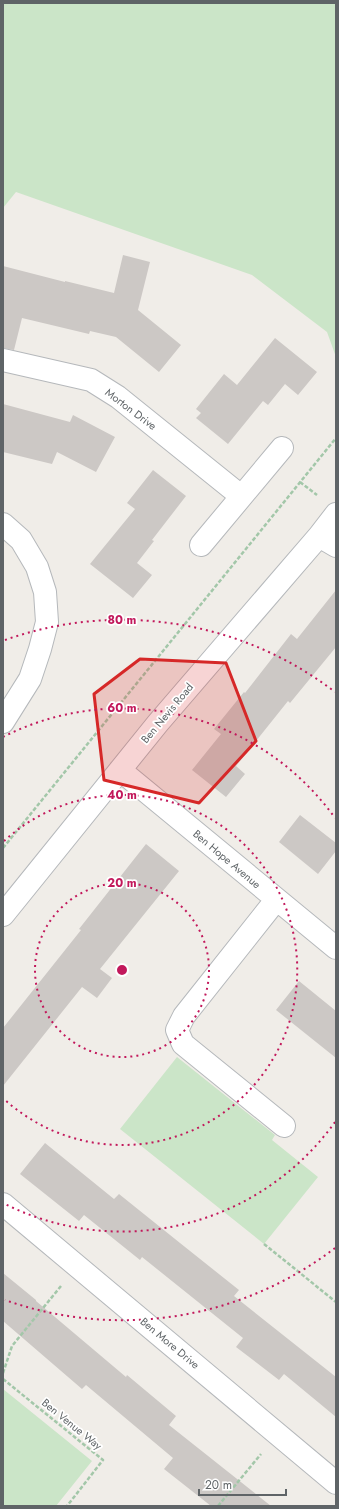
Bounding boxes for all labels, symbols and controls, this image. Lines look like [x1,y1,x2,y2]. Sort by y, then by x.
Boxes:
street label: Morton Drive [102,384,160,434]
text: 80 m [108,611,137,629]
street label: Ben Nevis Road [137,679,197,747]
text: 60 m [107,699,137,717]
text: 40 m [107,786,137,804]
street label: Ben Hope Avenue [190,826,265,892]
text: 20 m [107,874,137,892]
centre of rings [115,963,129,977]
street label: Ben More Drive [137,1313,203,1373]
street label: Ben Venue Way [38,1395,106,1453]
scale bar [199,1471,286,1497]
text: 20 m [205,1476,232,1494]

